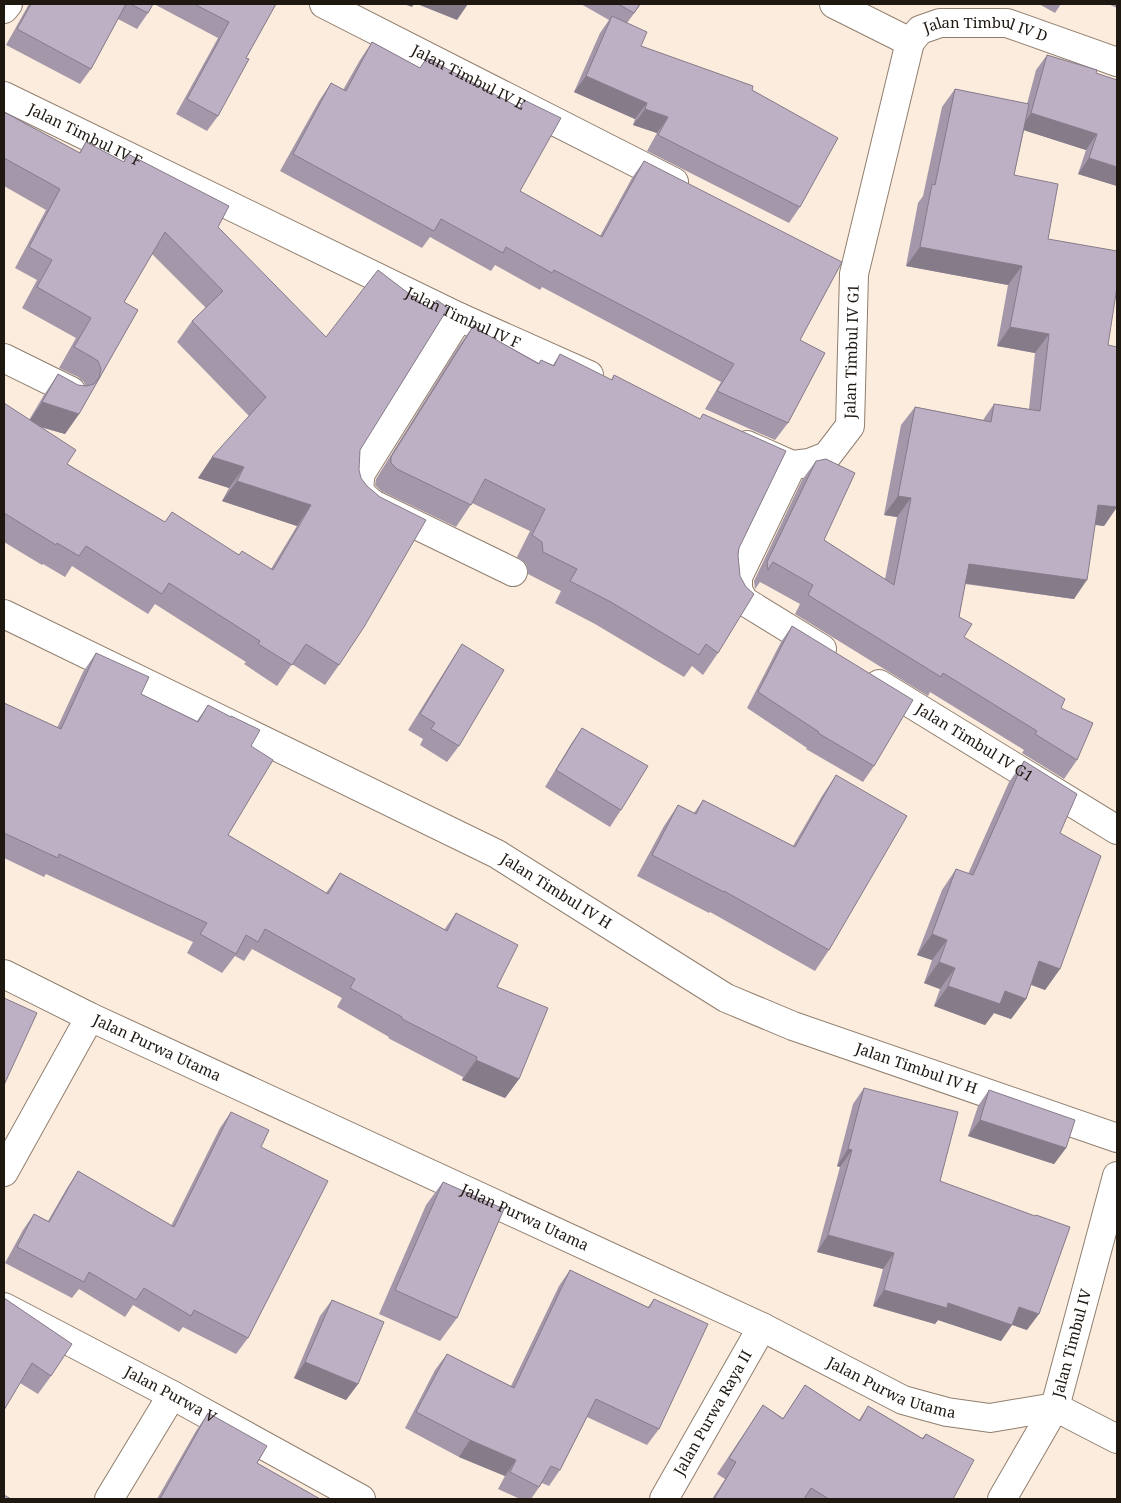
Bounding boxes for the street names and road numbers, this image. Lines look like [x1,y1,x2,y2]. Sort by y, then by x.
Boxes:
street label: Jalan Timbul IV D [919,12,1051,46]
street label: Jalan Timbul IV E [408,39,529,114]
street label: Jalan Timbul IV F [24,98,146,171]
street label: Jalan Timbul IV F [402,281,524,352]
street label: Jalan Timbul IV G1 [839,284,863,420]
street label: Jalan Timbul IV G1 [911,697,1038,785]
street label: Jalan Timbul IV H [496,847,616,933]
street label: Jalan Purwa Utama [89,1008,225,1085]
street label: Jalan Timbul IV H [852,1037,980,1098]
street label: Jalan Purwa Utama [457,1178,592,1255]
street label: Jalan Timbul IV [1047,1286,1095,1401]
street label: Jalan Purwa Raya II [668,1346,756,1480]
street label: Jalan Purwa Utama [823,1351,957,1422]
street label: Jalan Purwa V [120,1360,221,1427]

